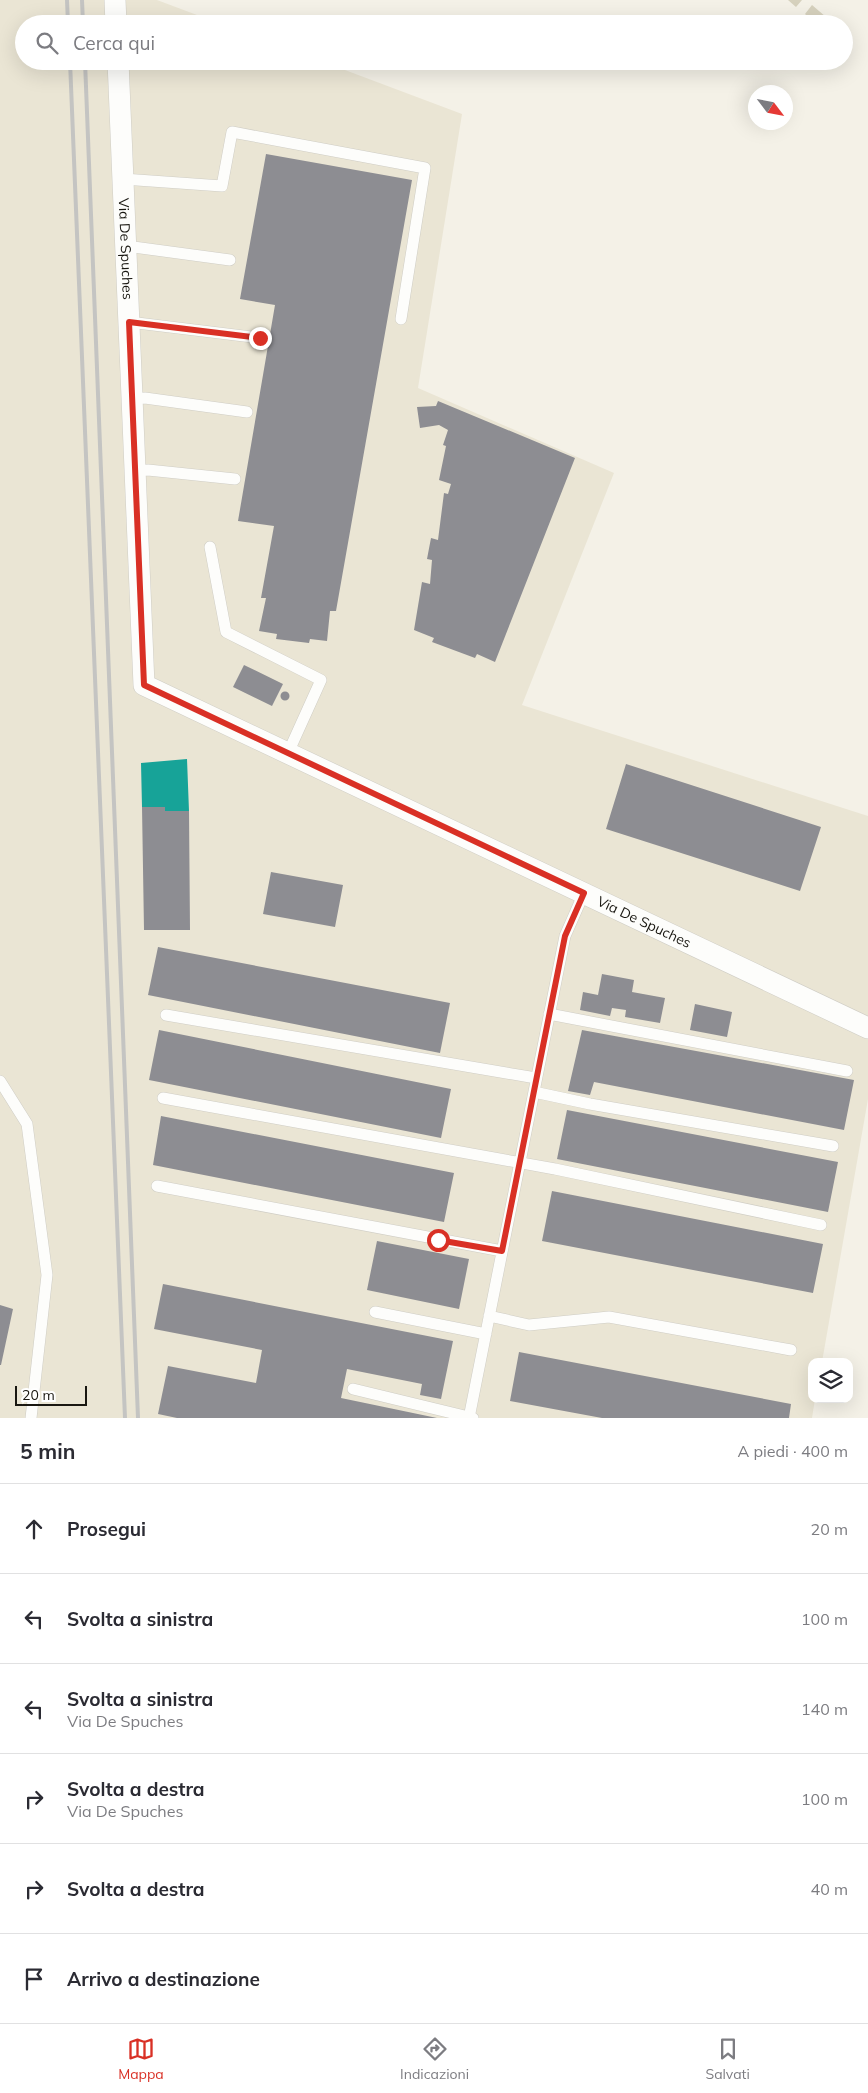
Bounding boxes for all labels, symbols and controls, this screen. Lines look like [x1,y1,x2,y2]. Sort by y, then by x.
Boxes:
search box [15,15,853,70]
icon: search [33,29,61,57]
text: Cerca qui [73,31,155,55]
north arrow [748,85,793,130]
street label: Via De Spuches [115,198,137,300]
route end [249,327,272,350]
street label: Via De Spuches [594,892,694,952]
route start [427,1229,450,1252]
map controls [808,1358,853,1403]
button: layers [808,1358,853,1403]
scale bar [15,1383,88,1406]
text: 20 m [22,1386,55,1404]
text: 5 min [20,1438,75,1464]
text: A piedi · 400 m [737,1441,848,1461]
icon: ahead [20,1515,48,1543]
text: Prosegui [67,1517,146,1541]
text: 20 m [811,1519,848,1539]
icon: left [20,1605,48,1633]
text: Svolta a sinistra [67,1607,213,1631]
text: 100 m [801,1609,848,1629]
text: Svolta a sinistra [67,1687,213,1711]
icon: left [20,1695,48,1723]
text: 140 m [801,1699,848,1719]
text: Via De Spuches [67,1711,183,1731]
text: Svolta a destra [67,1777,205,1801]
icon: right [20,1785,48,1813]
text: 100 m [801,1789,848,1809]
text: Via De Spuches [67,1801,183,1821]
icon: right [20,1875,48,1903]
text: Svolta a destra [67,1877,205,1901]
text: 40 m [811,1879,848,1899]
icon: arrive [20,1965,48,1993]
text: Arrivo a destinazione [67,1967,260,1991]
tab: Mappa [118,2035,164,2083]
tab: Indicazioni [400,2035,469,2083]
tab: Salvati [705,2035,750,2083]

